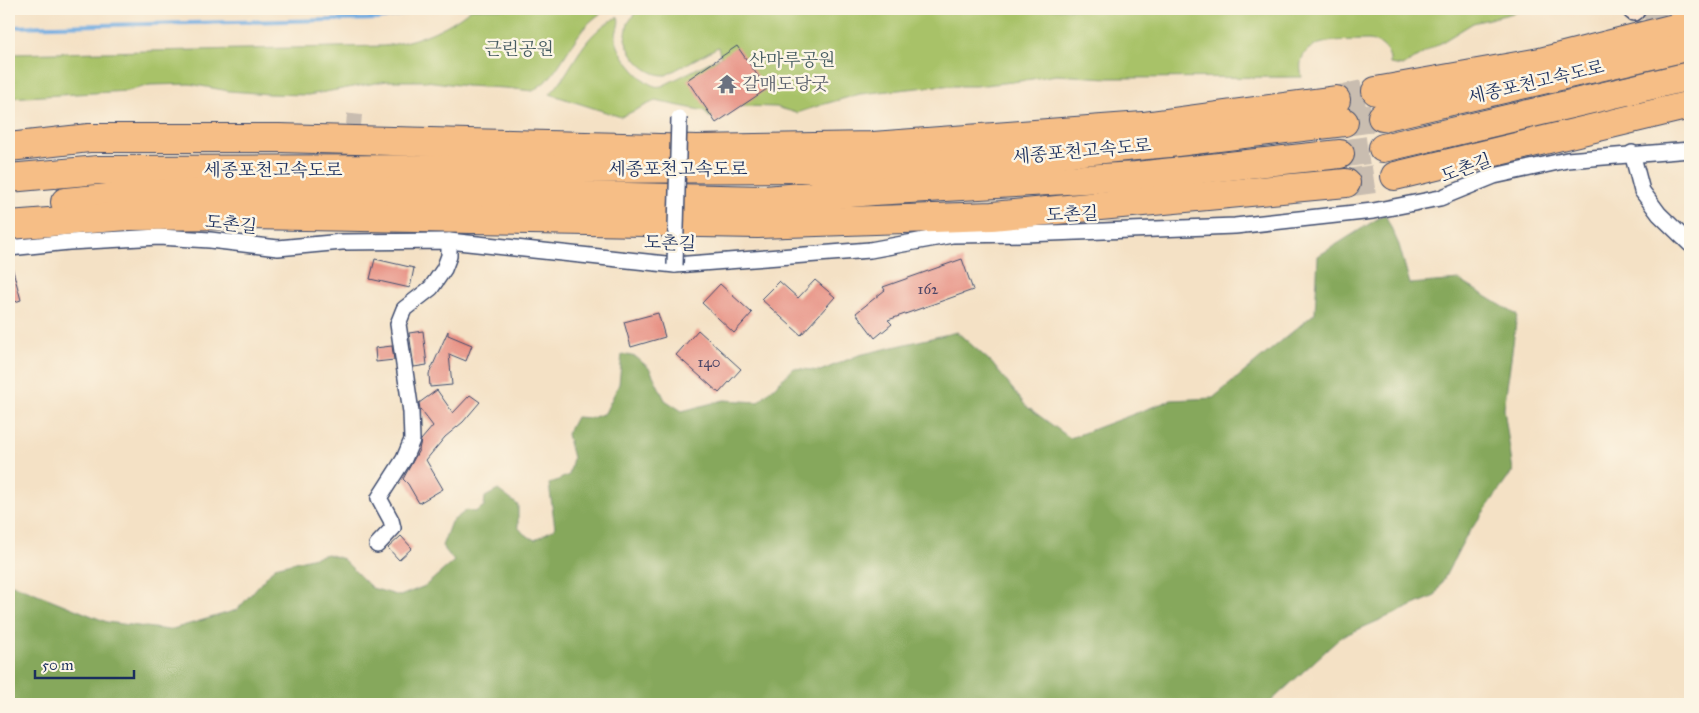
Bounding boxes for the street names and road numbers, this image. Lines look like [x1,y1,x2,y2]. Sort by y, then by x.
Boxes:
street label: 세종포천고속도로 [1466,56,1606,108]
street label: 세종포천고속도로 [1012,134,1152,168]
street label: 도촌길 [1438,149,1494,187]
street label: 세종포천고속도로 [608,158,748,180]
street label: 세종포천고속도로 [203,159,343,181]
street label: 도촌길 [1046,202,1098,226]
street label: 도촌길 [204,210,258,238]
street label: 도촌길 [644,231,696,255]

